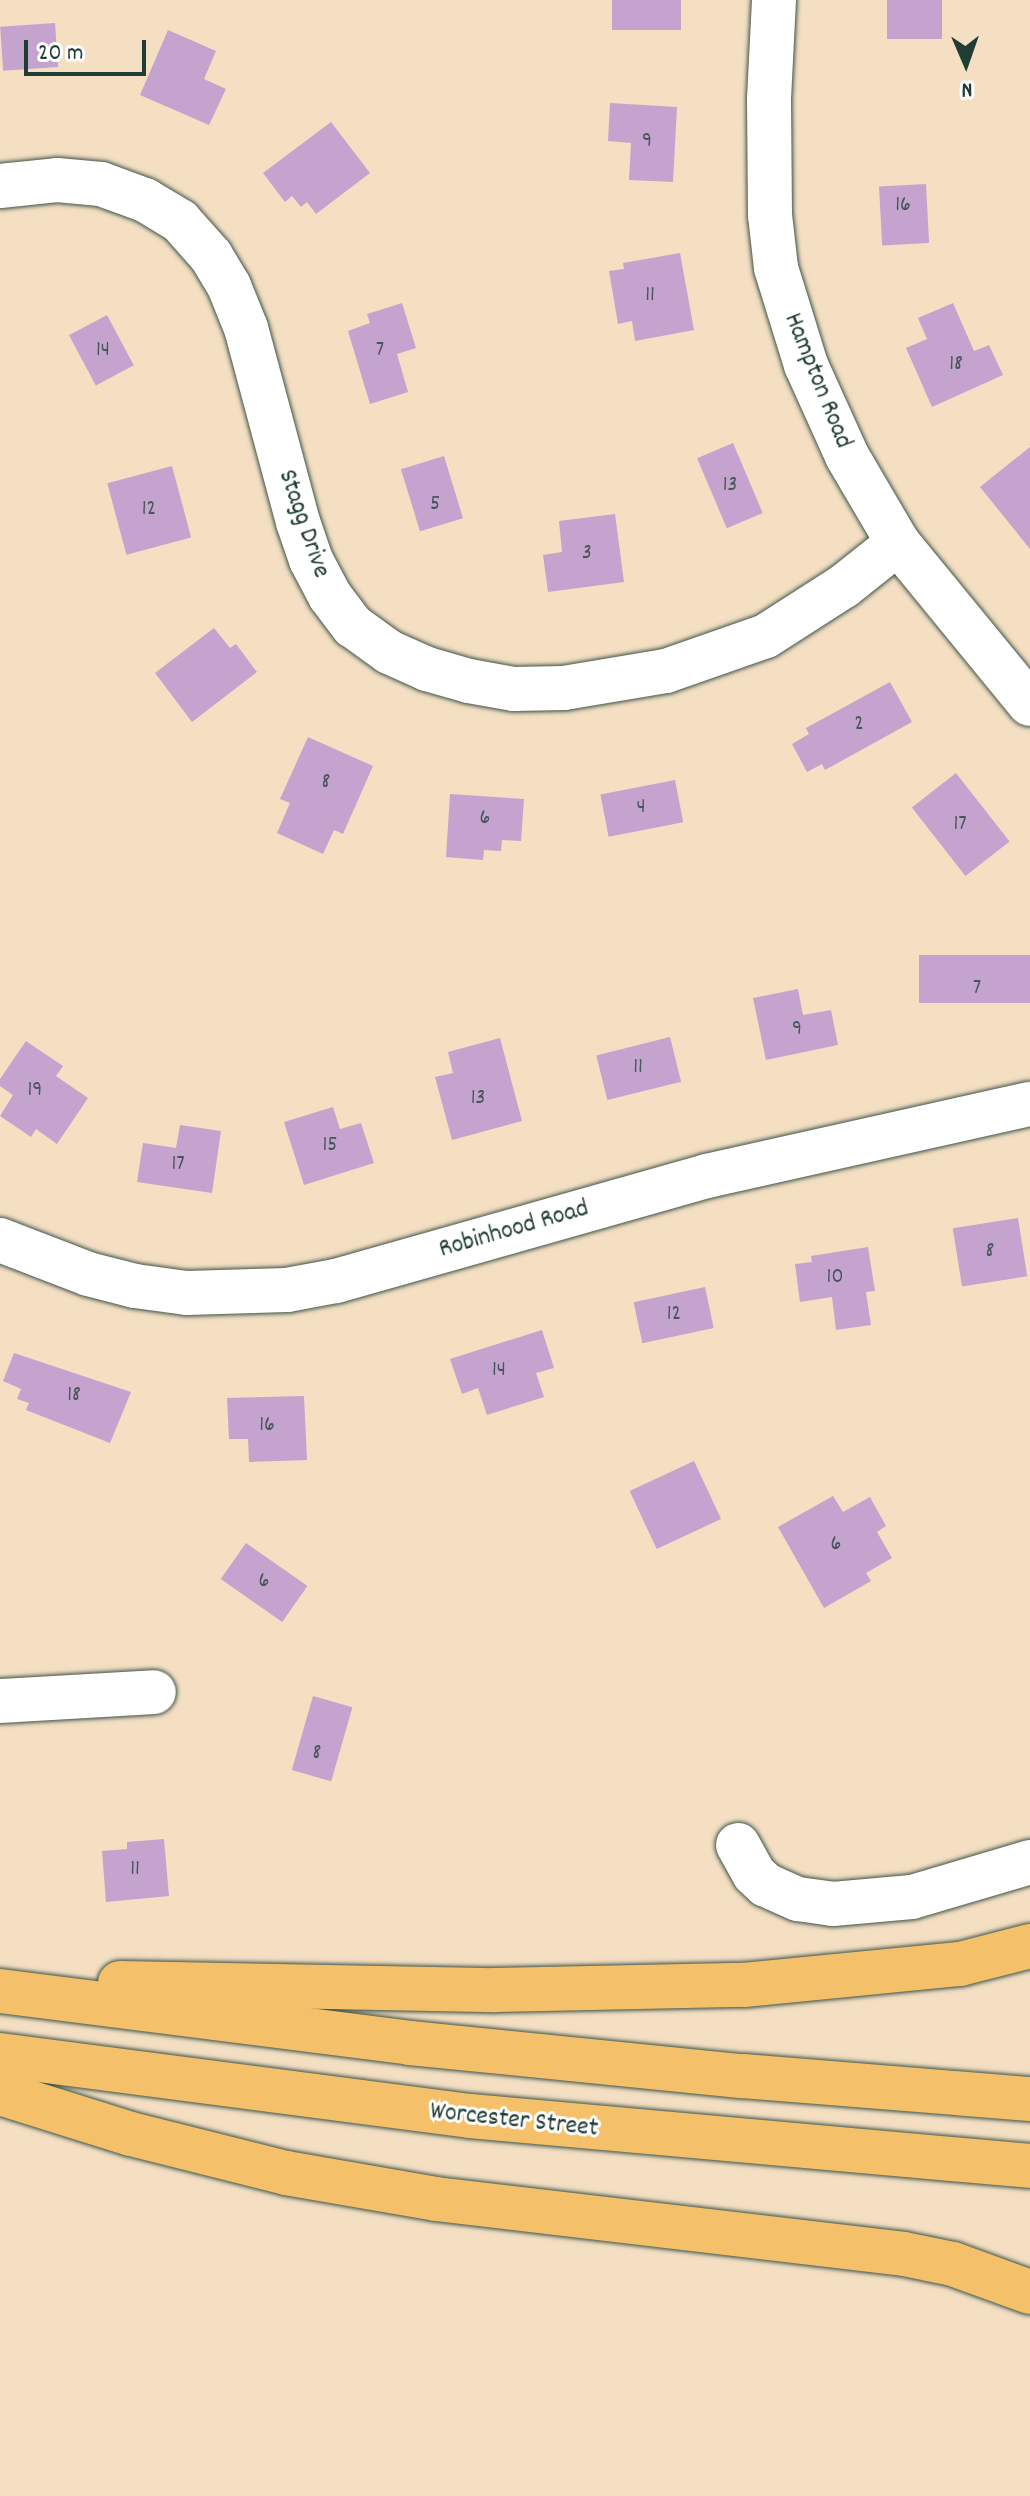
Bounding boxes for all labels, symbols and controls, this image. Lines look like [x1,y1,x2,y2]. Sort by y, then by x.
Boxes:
scale bar [28,24,150,74]
north arrow [926,24,1006,104]
text: 20 m [38,37,84,71]
text: N [961,73,973,104]
house number: 9 [642,129,652,155]
house number: 16 [895,193,911,219]
house number: 11 [645,283,655,309]
street label: Hampton Road [776,309,858,453]
house number: 14 [96,338,110,364]
house number: 7 [376,338,384,364]
house number: 18 [949,352,963,378]
street label: Stagg Drive [270,466,336,582]
house number: 13 [723,473,737,499]
house number: 5 [430,492,440,518]
house number: 12 [142,497,156,523]
house number: 3 [582,541,592,567]
house number: 2 [854,712,864,738]
house number: 8 [322,770,330,796]
house number: 4 [636,795,646,821]
house number: 6 [480,806,490,832]
house number: 17 [953,812,967,838]
house number: 7 [973,976,981,1002]
house number: 9 [792,1017,802,1043]
house number: 11 [633,1055,643,1081]
house number: 19 [28,1078,42,1104]
house number: 13 [471,1086,485,1112]
house number: 15 [322,1133,338,1159]
house number: 17 [171,1152,185,1178]
street label: Robinhood Road [436,1194,592,1266]
house number: 8 [986,1239,994,1265]
house number: 10 [827,1265,843,1291]
house number: 12 [667,1302,681,1328]
house number: 14 [492,1358,506,1384]
house number: 18 [67,1383,81,1409]
house number: 16 [259,1413,275,1439]
house number: 6 [831,1532,841,1558]
house number: 6 [259,1569,269,1595]
house number: 8 [313,1741,321,1767]
house number: 11 [130,1857,140,1883]
street label: Worcester Street [428,2097,600,2145]

